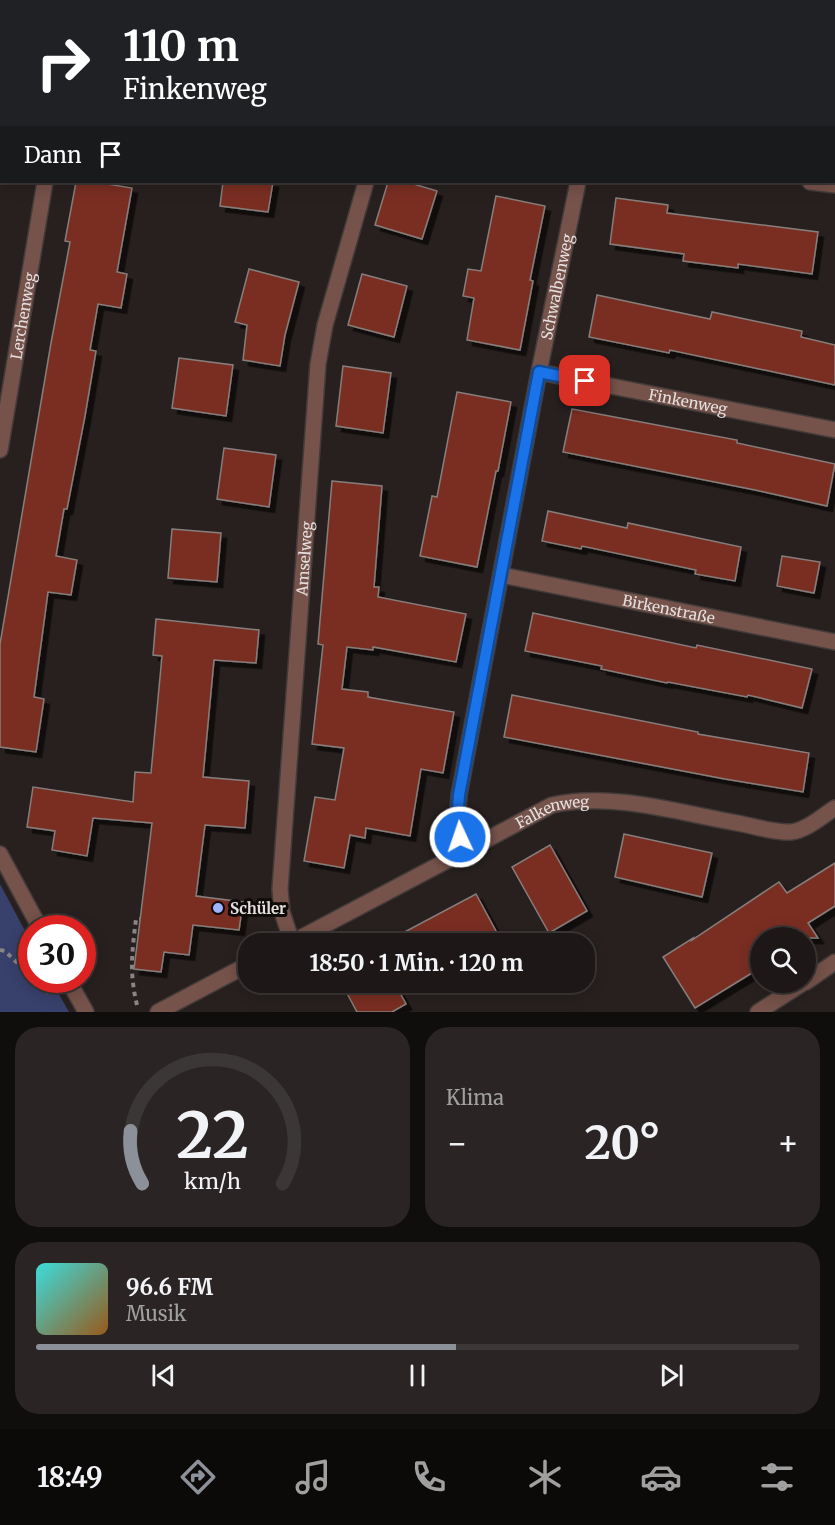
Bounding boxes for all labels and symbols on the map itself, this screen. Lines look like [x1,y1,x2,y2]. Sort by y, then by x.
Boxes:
street label: Schwalbenweg [536,232,577,342]
street label: Lerchenweg [6,271,39,361]
pin [559,355,610,406]
street label: Finkenweg [647,384,729,418]
street label: Amselweg [292,521,316,598]
street label: Birkenstraße [621,590,717,627]
street label: Falkenweg [512,791,589,832]
position arrow [428,805,492,869]
place label: Schüler [230,899,286,918]
marker: Schüler [211,901,225,915]
speed limit sign: 30 [18,915,96,993]

